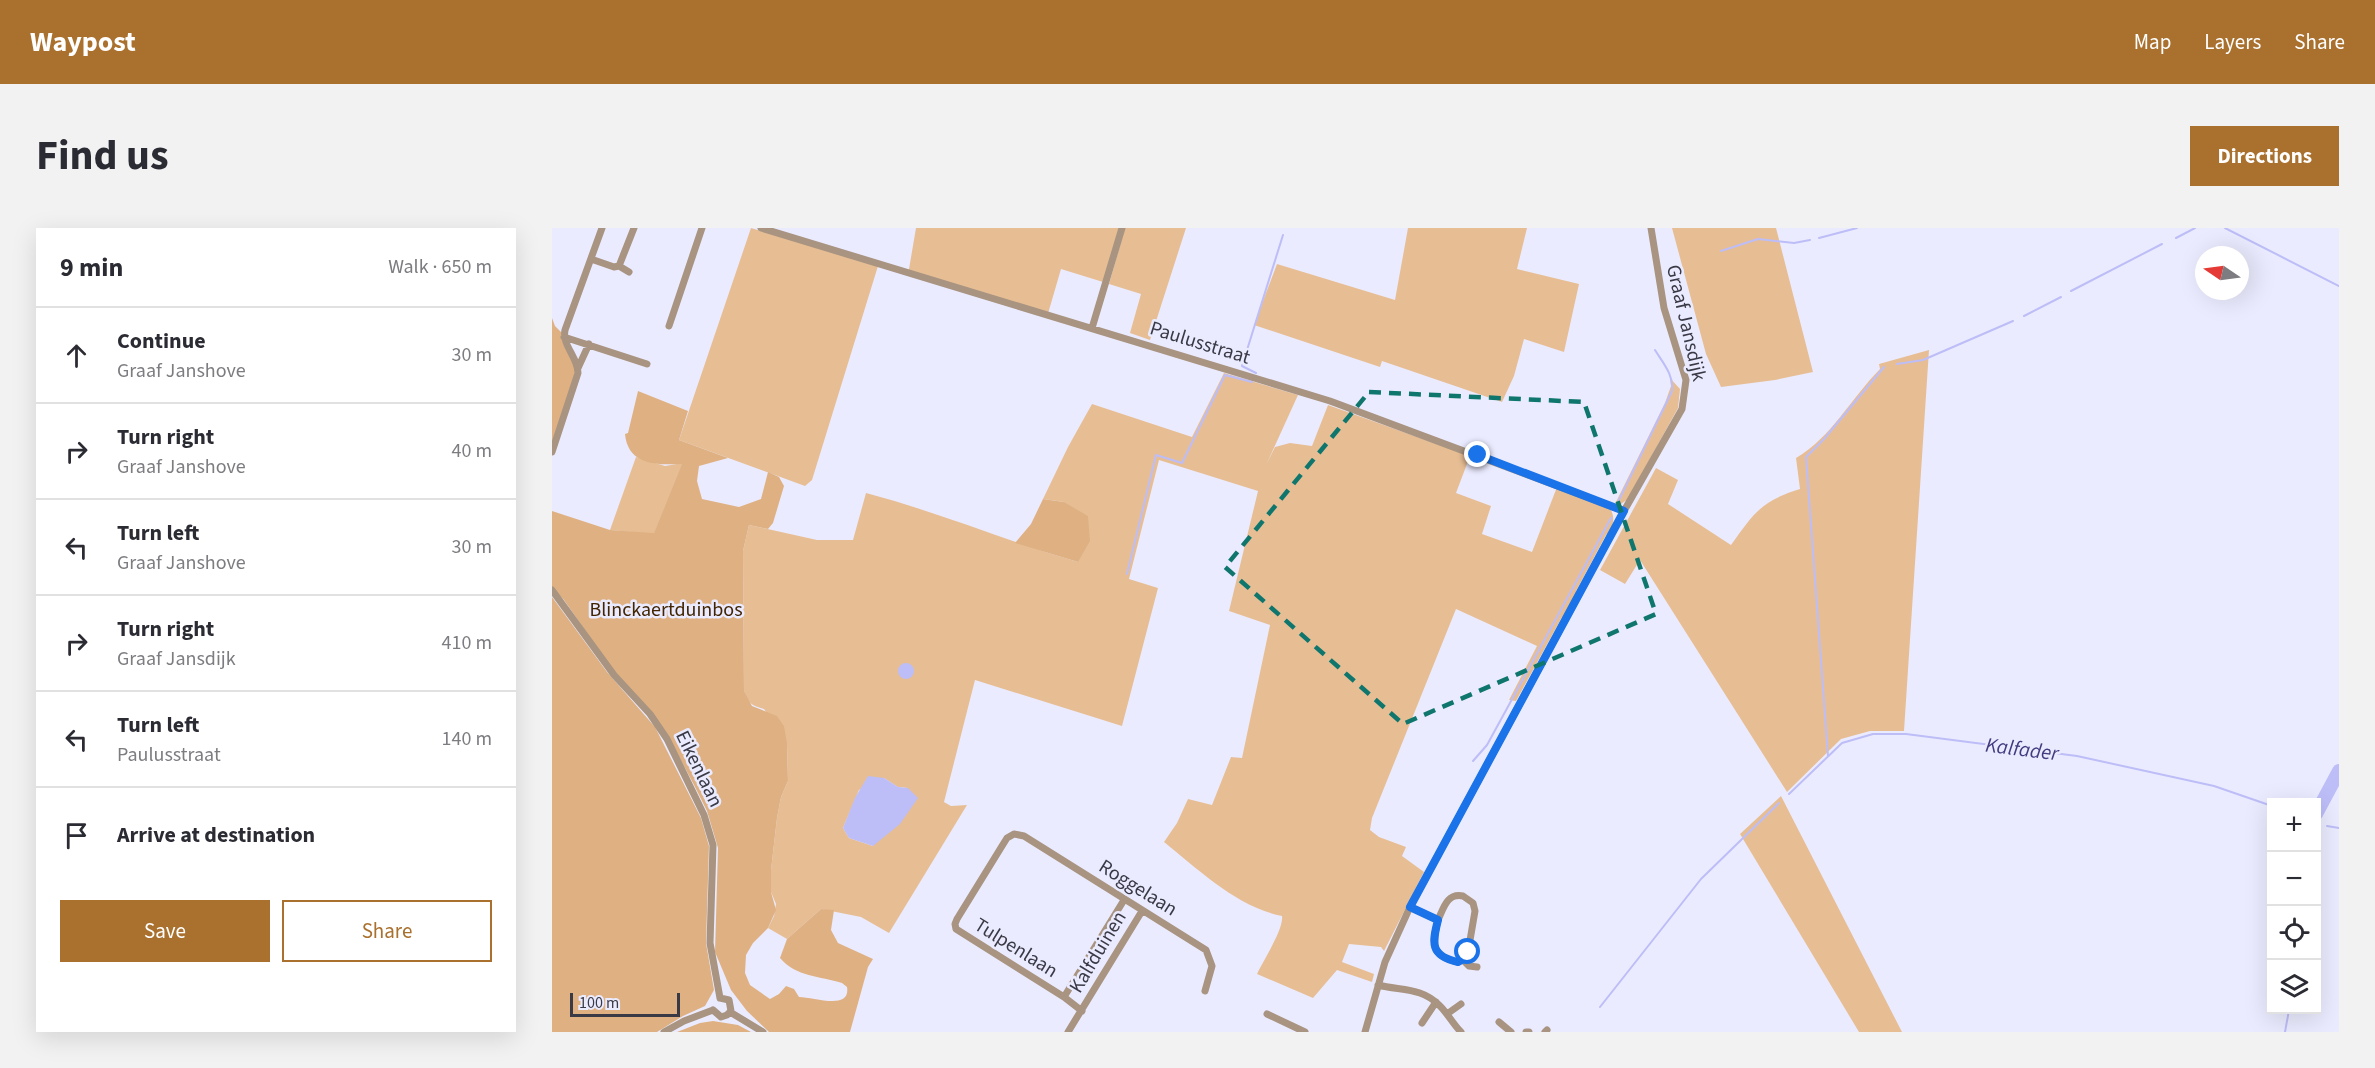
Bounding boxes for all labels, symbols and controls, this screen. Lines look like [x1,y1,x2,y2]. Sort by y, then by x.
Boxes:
text: Waypost [30,22,136,62]
text: Map [2134,27,2171,57]
text: Layers [2204,27,2261,57]
text: Share [2294,27,2345,57]
text: Find us [36,126,169,186]
button: Directions [2190,126,2339,186]
north arrow [2195,246,2249,300]
text: 9 min [60,249,123,286]
text: Walk · 650 m [388,253,492,281]
street label: Graaf Jansdijk [1659,262,1713,384]
street label: Paulusstraat [1146,314,1254,372]
text: Continue [117,325,206,357]
icon: ahead [60,339,93,372]
text: 30 m [452,341,492,369]
text: Graaf Janshove [117,357,246,385]
text: Turn right [117,421,214,453]
icon: right [60,435,93,468]
text: 40 m [452,437,492,465]
route end [1464,441,1490,467]
text: Graaf Janshove [117,453,246,481]
text: Turn left [117,517,199,549]
icon: left [60,531,93,564]
text: 30 m [452,533,492,561]
text: Graaf Janshove [117,549,246,577]
park label: Blinckaertduinbos [589,596,743,624]
text: Turn right [117,613,214,645]
icon: right [60,627,93,660]
text: 410 m [442,629,492,657]
text: Graaf Jansdijk [117,645,236,673]
text: Turn left [117,709,199,741]
icon: left [60,723,93,756]
text: 140 m [442,725,492,753]
street label: Eikenlaan [668,726,730,812]
water label: Kalfader [1984,730,2061,768]
text: Paulusstraat [117,741,221,769]
map controls [2267,798,2321,1014]
button: + [2267,798,2321,852]
icon: arrive [60,819,93,852]
text: Arrive at destination [117,819,315,851]
button: − [2267,852,2321,906]
street label: Roggelaan [1093,853,1183,923]
button: Save [60,900,270,962]
button: Share [282,900,492,962]
street label: Kalfduinen [1063,906,1133,998]
button: locate [2267,906,2321,960]
street label: Tulpenlaan [969,911,1063,985]
route start [1454,938,1480,964]
button: layers [2267,960,2321,1014]
scale bar [570,990,680,1018]
text: 100 m [579,992,619,1014]

